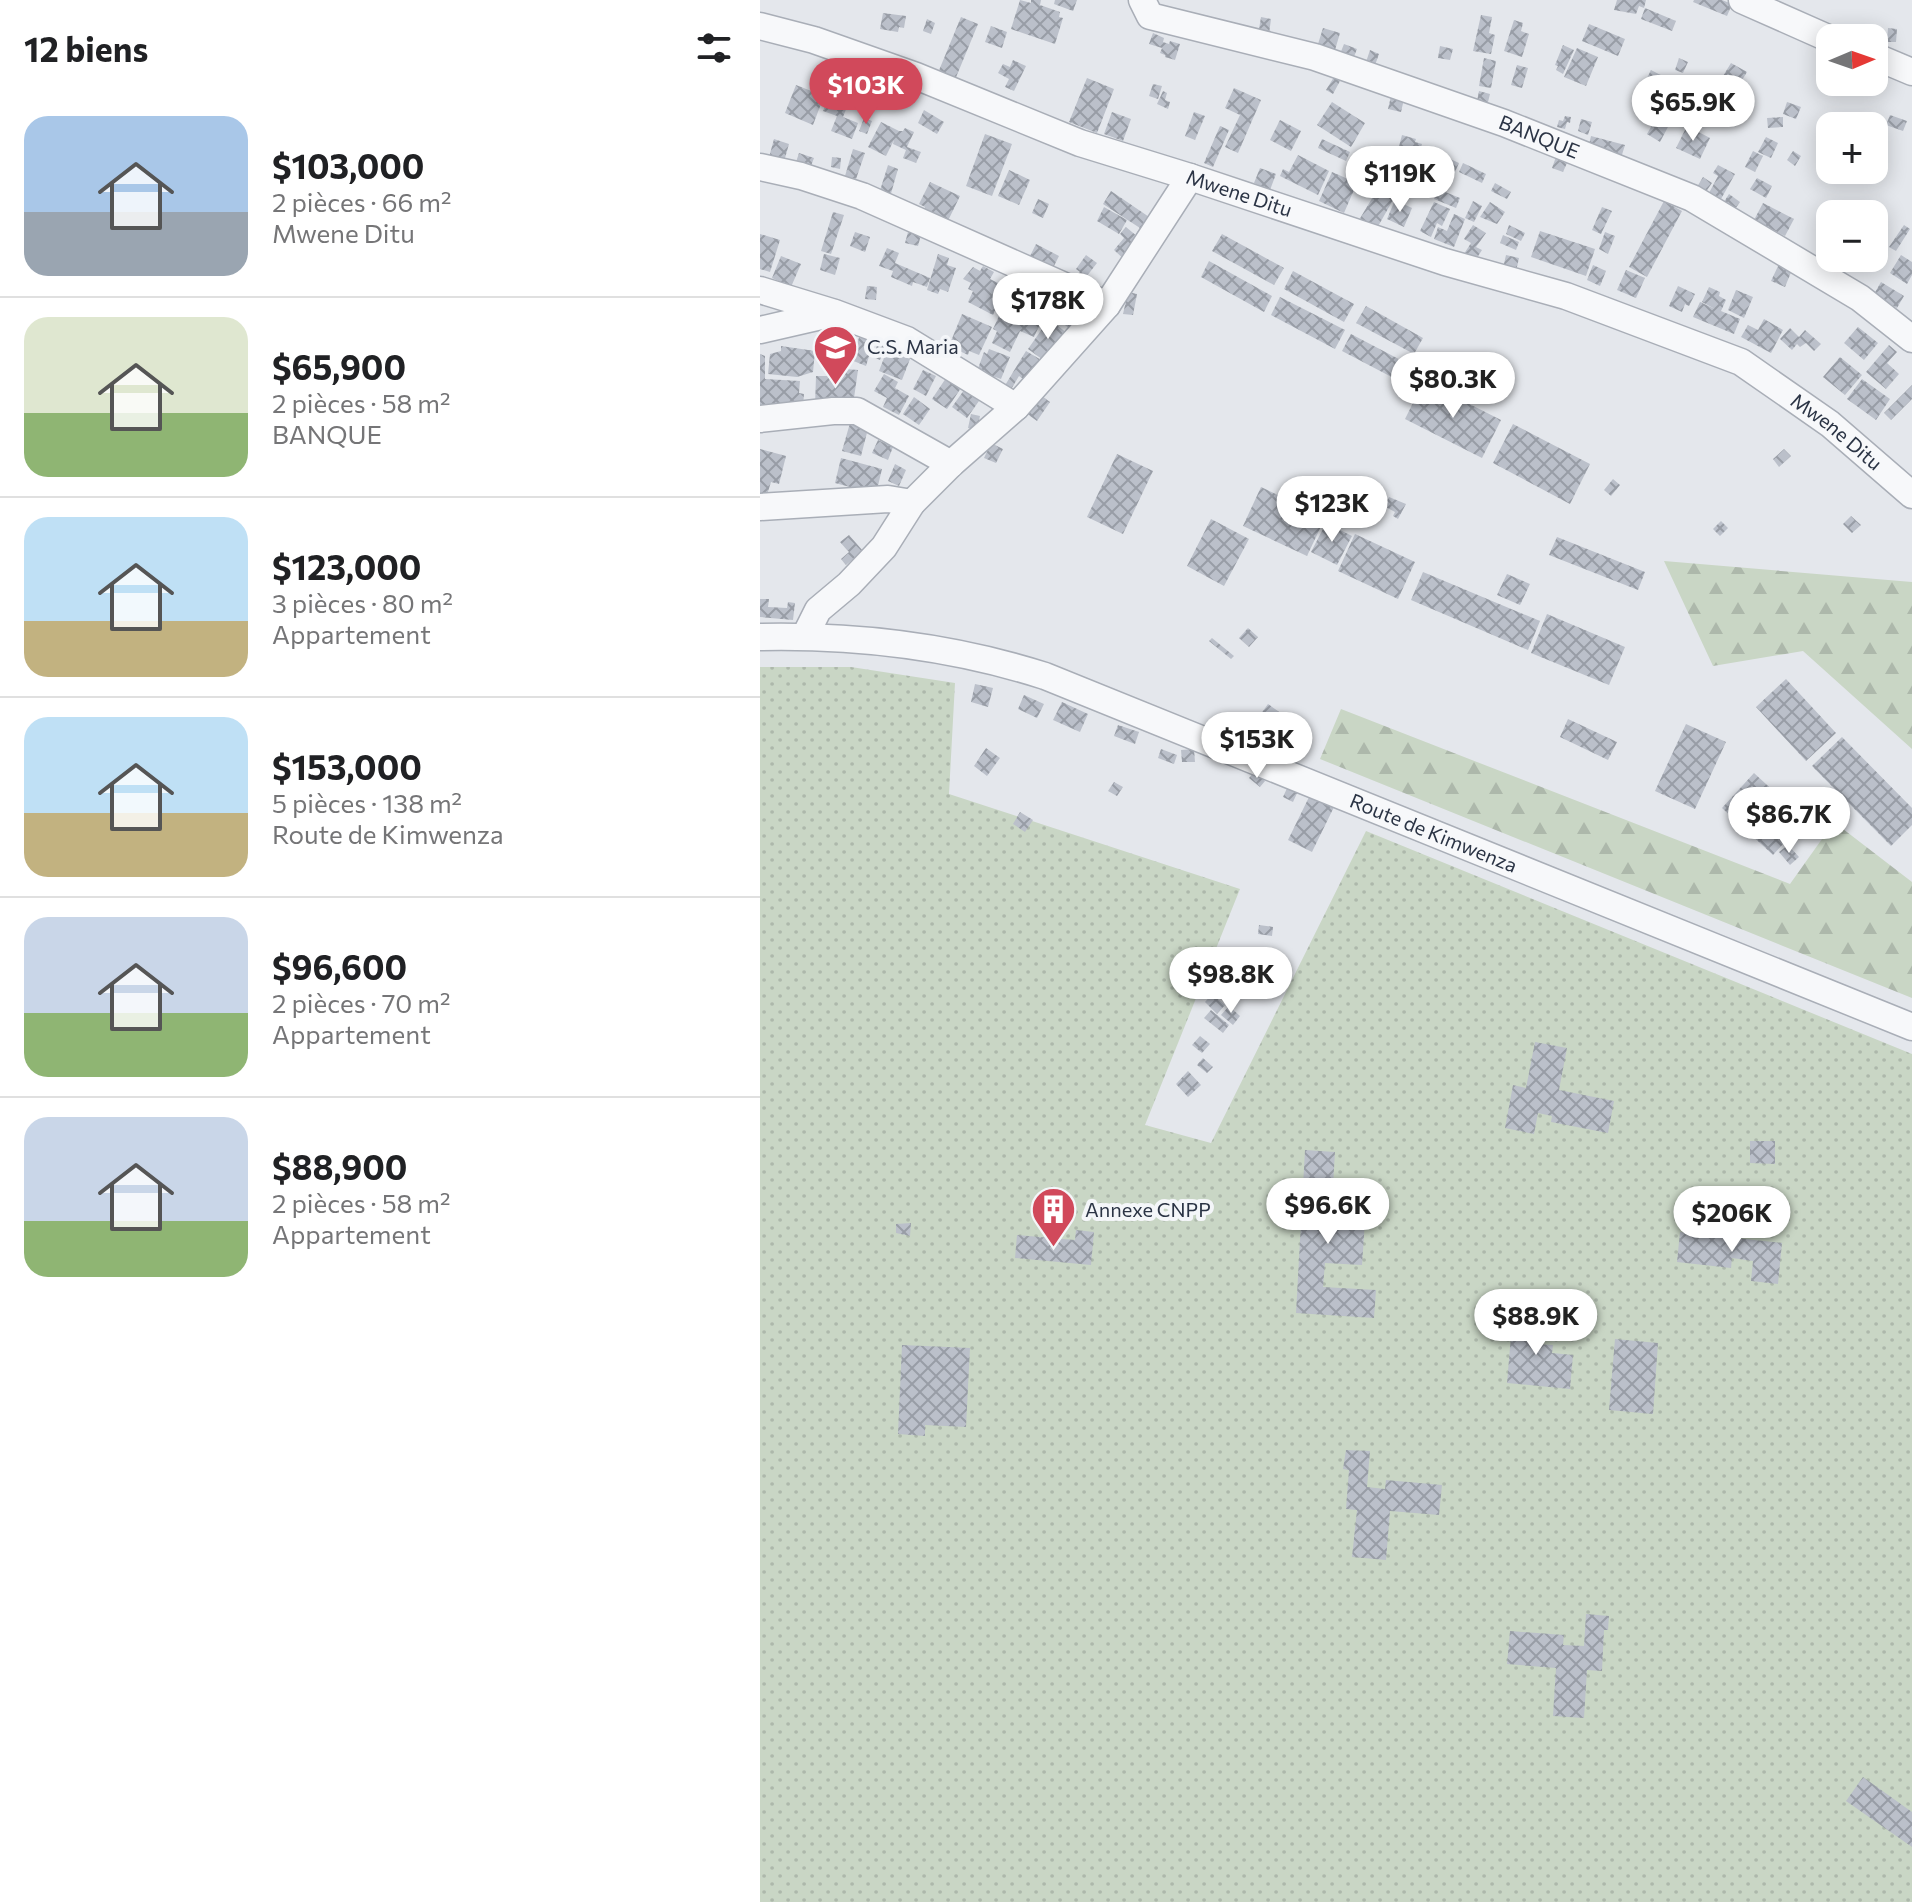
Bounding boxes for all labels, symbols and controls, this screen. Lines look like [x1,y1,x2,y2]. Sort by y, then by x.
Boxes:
north arrow [1816,24,1888,96]
map controls [1816,24,1888,272]
icon: filters [692,26,736,70]
text: 12 biens [24,27,148,69]
pin: $103K [810,58,922,126]
text: $103K [827,68,905,99]
pin: $65.9K [1628,75,1758,143]
text: $65.9K [1650,85,1736,116]
street label: BANQUE [1496,109,1583,163]
button: + [1816,112,1888,184]
text: $103,000 [272,144,424,186]
pin: $119K [1344,146,1456,214]
icon: home [88,148,184,244]
text: $119K [1364,156,1436,187]
street label: Mwene Ditu [1184,164,1295,221]
text: 2 pièces · 66 m² [272,186,451,217]
button: − [1816,200,1888,272]
text: Mwene Ditu [272,217,415,248]
pin: $178K [992,273,1104,341]
text: $178K [1010,283,1086,314]
school or university icon: C.S. Maria [812,323,860,386]
place label: C.S. Maria [867,334,959,358]
text: $65,900 [272,345,406,387]
icon: home [88,349,184,445]
pin: $80.3K [1388,352,1518,420]
text: $80.3K [1409,362,1497,393]
text: 2 pièces · 58 m² [272,387,451,418]
street label: Mwene Ditu [1787,388,1887,475]
text: BANQUE [272,418,382,449]
pin: $123K [1276,476,1388,544]
text: $123K [1295,486,1369,517]
text: $123,000 [272,545,421,587]
icon: home [88,549,184,645]
text: 3 pièces · 80 m² [272,587,453,618]
text: Appartement [272,618,431,649]
pin: $153K [1201,712,1313,780]
text: $153K [1219,722,1295,753]
text: $153,000 [272,745,422,787]
icon: home [88,749,184,845]
text: 5 pièces · 138 m² [272,787,462,818]
pin: $86.7K [1724,787,1854,855]
street label: Route de Kimwenza [1347,788,1521,877]
text: $86.7K [1746,797,1832,828]
text: Route de Kimwenza [272,818,504,849]
text: $96,600 [272,945,407,987]
pin: $98.8K [1166,947,1296,1015]
icon: home [88,949,184,1045]
text: $98.8K [1187,957,1275,988]
text: 2 pièces · 70 m² [272,987,450,1018]
text: Appartement [272,1018,431,1049]
text: $88,900 [272,1145,407,1187]
icon: home [88,1149,184,1245]
pin: $96.6K [1263,1178,1393,1246]
building icon: Annexe CNPP [1030,1186,1078,1249]
pin: $206K [1676,1186,1788,1254]
text: 2 pièces · 58 m² [272,1187,451,1218]
text: $96.6K [1284,1188,1372,1219]
text: $206K [1691,1196,1773,1227]
place label: Annexe CNPP [1085,1197,1211,1221]
text: Appartement [272,1218,431,1249]
pin: $88.9K [1471,1289,1601,1357]
text: $88.9K [1492,1299,1580,1330]

